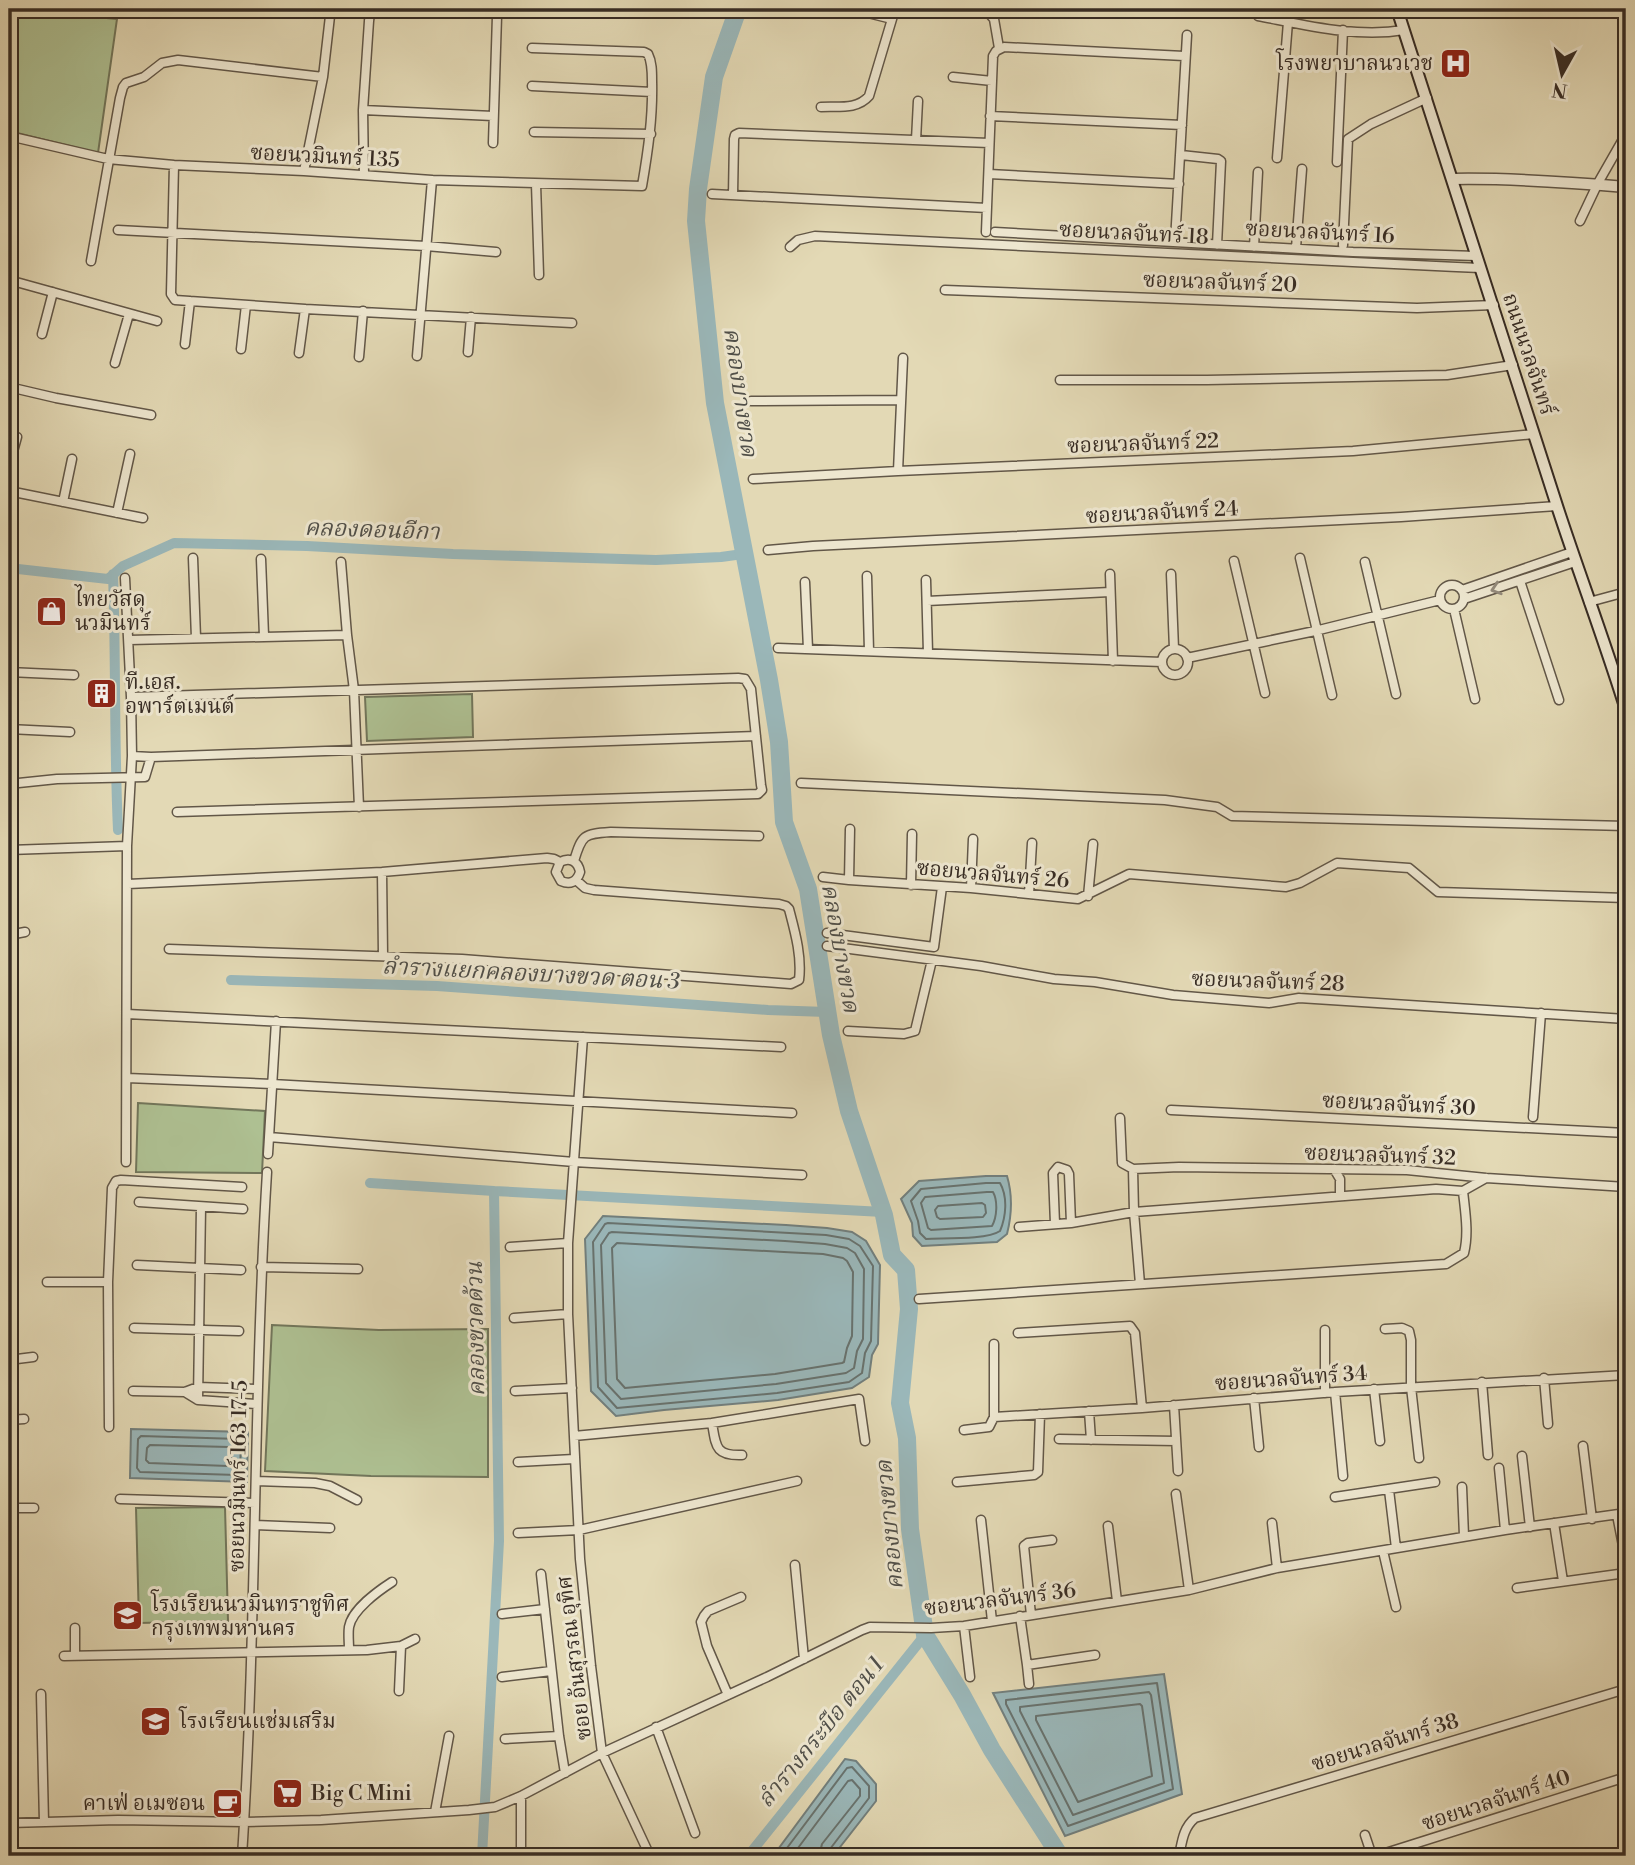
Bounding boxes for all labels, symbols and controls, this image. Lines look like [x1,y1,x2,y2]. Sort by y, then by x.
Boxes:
north arrow [1526,38,1596,108]
hospital icon: โรงพยาบาลนวเวช [1439,46,1473,80]
place label: โรงพยาบาลนวเวช [1275,48,1433,77]
text: N [1551,77,1569,103]
street label: ซอยนวมินทร์ 135 [250,139,400,174]
street label: ซอยนวลจันทร์ 16 [1245,215,1396,250]
street label: ซอยนวลจันทร์ 18 [1058,216,1209,251]
street label: ซอยนวลจันทร์ 20 [1142,266,1298,299]
street label: ถนนนวลจันทร์ [1496,290,1561,420]
water label: คลองบางขวด [717,326,763,460]
street label: ซอยนวลจันทร์ 22 [1066,427,1220,460]
street label: ซอยนวลจันทร์ 24 [1085,495,1239,530]
water label: คลองดอนอีกา [304,514,441,546]
one-way arrow [1491,581,1503,595]
place label: ไทยวัสดุ นวมินทร์ [74,584,152,637]
shop icon: ไทยวัสดุ นวมินทร์ [35,594,69,628]
place label: ที.เอส. อพาร์ตเมนต์ [125,670,235,720]
building icon: ที.เอส. อพาร์ตเมนต์ [85,677,119,711]
street label: ซอยนวลจันทร์ 26 [916,854,1071,895]
water label: คลองบางขวด [815,882,865,1016]
water label: ลำรางแยกคลองบางขวด ตอน 3 [382,952,681,996]
street label: ซอยนวลจันทร์ 28 [1191,965,1345,998]
street label: ซอยนวลจันทร์ 30 [1321,1087,1476,1122]
street label: ซอยนวลจันทร์ 32 [1304,1139,1456,1172]
water label: คลองขวดด้วน [461,1261,491,1397]
street label: ซอยนวลจันทร์ 34 [1214,1360,1368,1397]
street label: ซอยนวมินทร์ 163 17-5 [223,1380,254,1572]
water label: คลองบางขวด [870,1458,910,1591]
street label: ซอย อ้นสุวรณ อุทิศ [552,1574,598,1741]
street label: ซอยนวลจันทร์ 36 [923,1577,1078,1622]
place label: โรงเรียนนวมินทราชูทิศ กรุงเทพมหานคร [150,1589,349,1642]
school or university icon: โรงเรียนนวมินทราชูทิศ กรุงเทพมหานคร [111,1599,145,1633]
water label: ลำรางกระบือ ตอน 1 [752,1652,890,1813]
school or university icon: โรงเรียนแช่มเสริม [139,1704,173,1738]
place label: โรงเรียนแช่มเสริม [178,1706,336,1735]
street label: ซอยนวลจันทร์ 38 [1308,1707,1462,1778]
street label: ซอยนวลจันทร์ 40 [1418,1764,1574,1837]
supermarket icon: Big C Mini [271,1776,305,1810]
place label: Big C Mini [310,1781,412,1807]
cafe icon: คาเฟ่ อเมซอน [211,1786,245,1820]
place label: คาเฟ่ อเมซอน [83,1791,205,1817]

